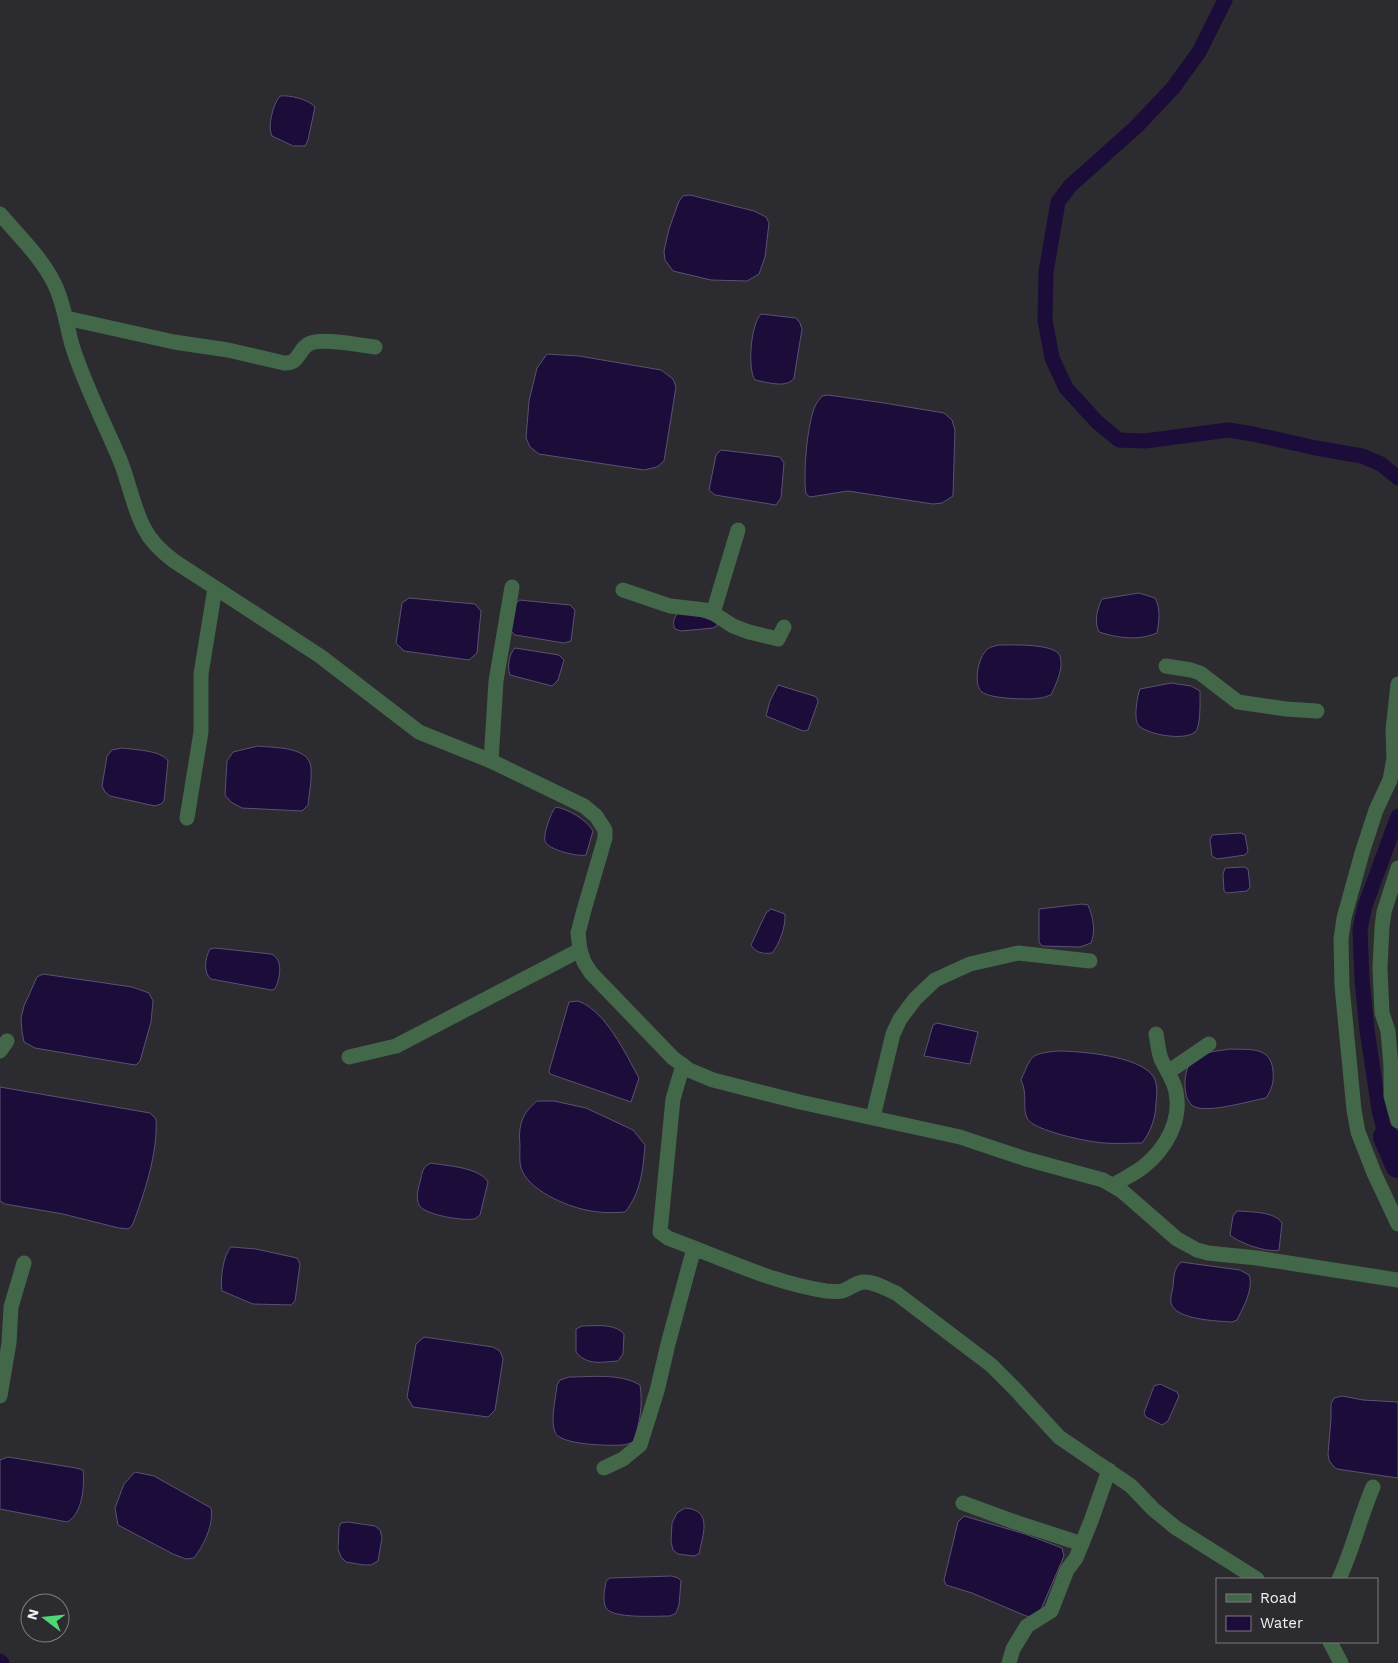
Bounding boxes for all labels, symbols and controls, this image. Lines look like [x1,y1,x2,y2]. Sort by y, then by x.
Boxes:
legend [1216,1578,1378,1643]
text: Road [1260,1589,1297,1607]
north arrow [20,1593,70,1643]
text: N [23,1607,42,1622]
text: Water [1260,1614,1303,1632]

